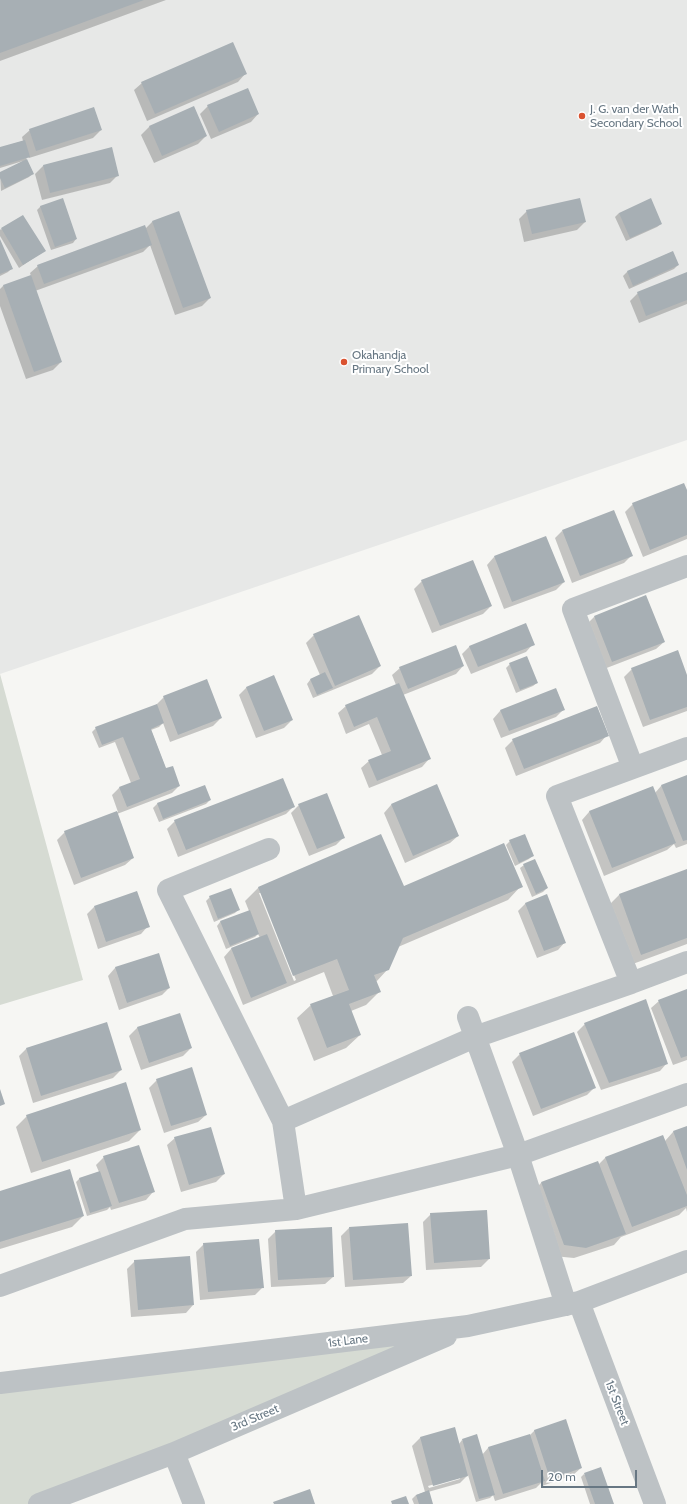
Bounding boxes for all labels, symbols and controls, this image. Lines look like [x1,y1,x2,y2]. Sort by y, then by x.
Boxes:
place label: J. G. van der Wath Secondary School [590,102,682,130]
marker: J. G. van der Wath Secondary School [577,111,587,121]
place label: Okahandja Primary School [352,348,429,376]
marker: Okahandja Primary School [339,357,349,367]
street label: 1st Lane [327,1331,369,1351]
street label: 1st Street [602,1379,632,1427]
street label: 3rd Street [229,1402,281,1434]
scale bar [543,1462,639,1488]
text: 20 m [548,1469,576,1484]

